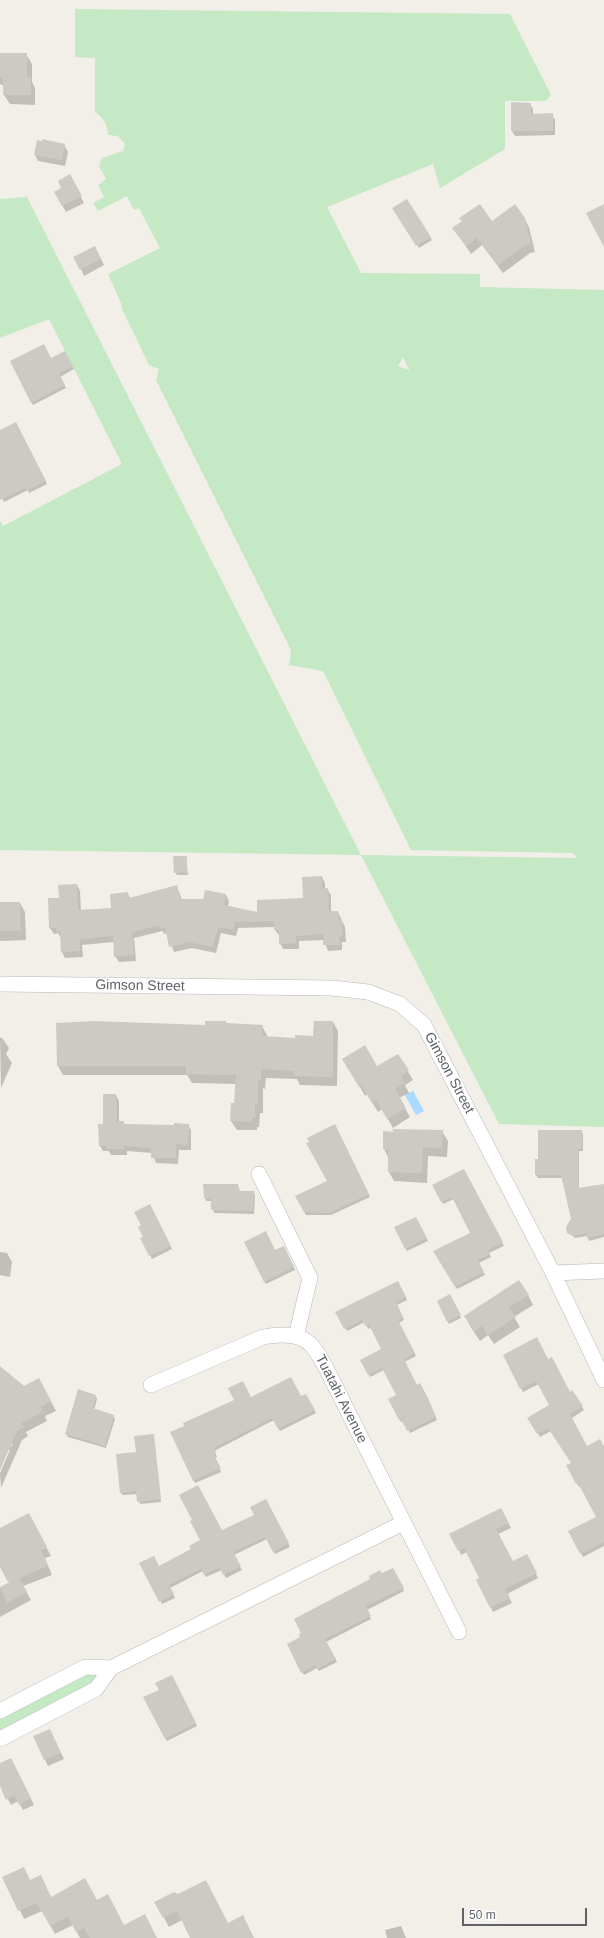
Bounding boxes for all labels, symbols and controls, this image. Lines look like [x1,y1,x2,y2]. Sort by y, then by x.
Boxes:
street label: Gimson Street [95,977,185,995]
street label: Gimson Street [421,1030,477,1116]
street label: Tuatahi Avenue [311,1352,371,1446]
scale bar [464,1900,589,1926]
text: 50 m [469,1908,496,1922]

